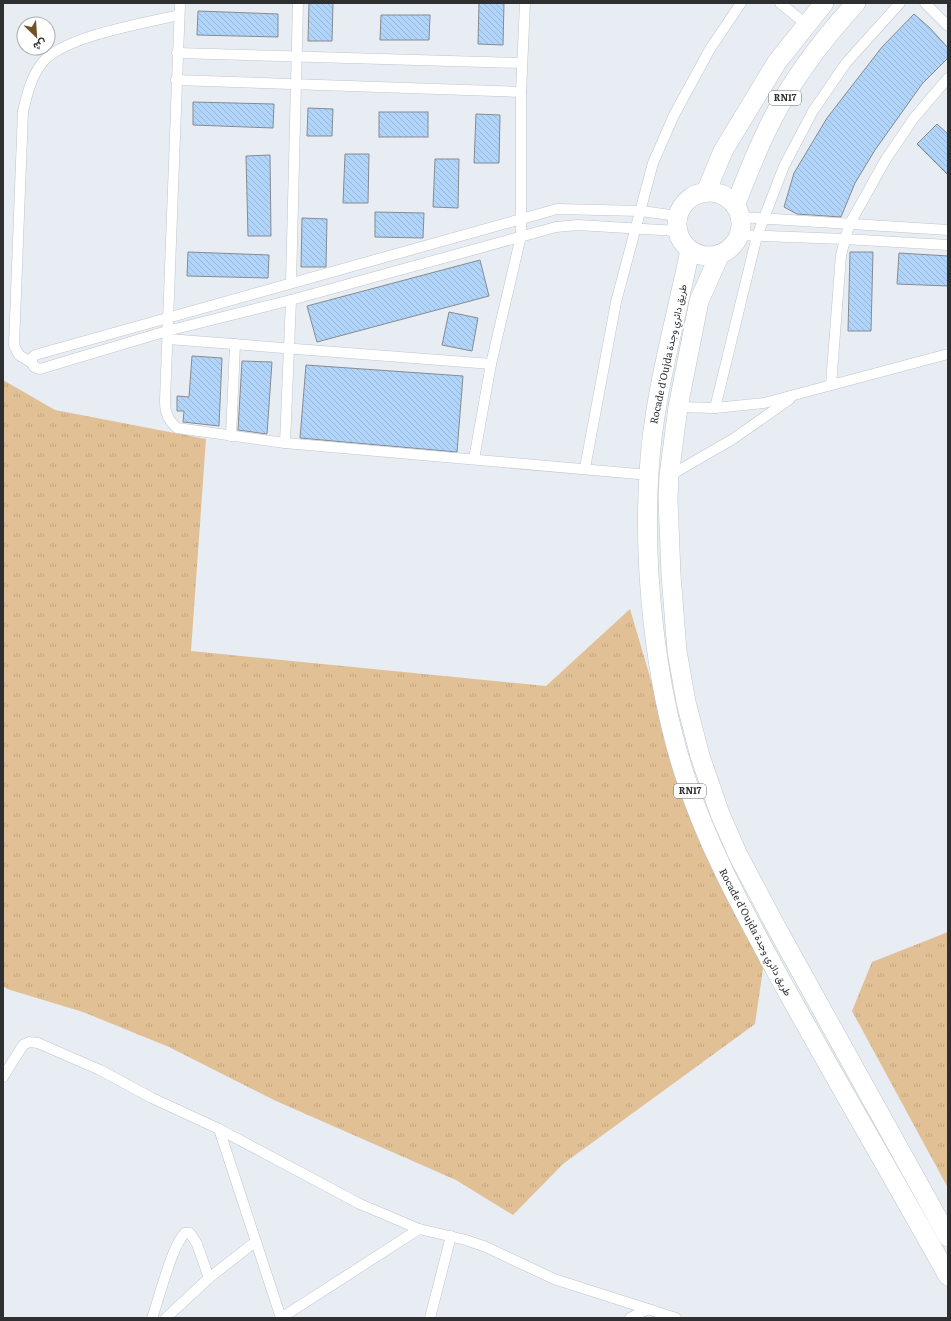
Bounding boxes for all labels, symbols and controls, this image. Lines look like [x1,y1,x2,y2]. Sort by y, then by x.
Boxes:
north arrow [16,16,56,56]
text: ش [31,36,50,56]
road number: RN17 [769,91,801,105]
street label: Rocade d'Oujda طريق دائري وجدة [645,282,692,426]
road number: RN17 [674,784,706,798]
street label: Rocade d'Oujda طريق دائري وجدة [715,865,797,1000]

